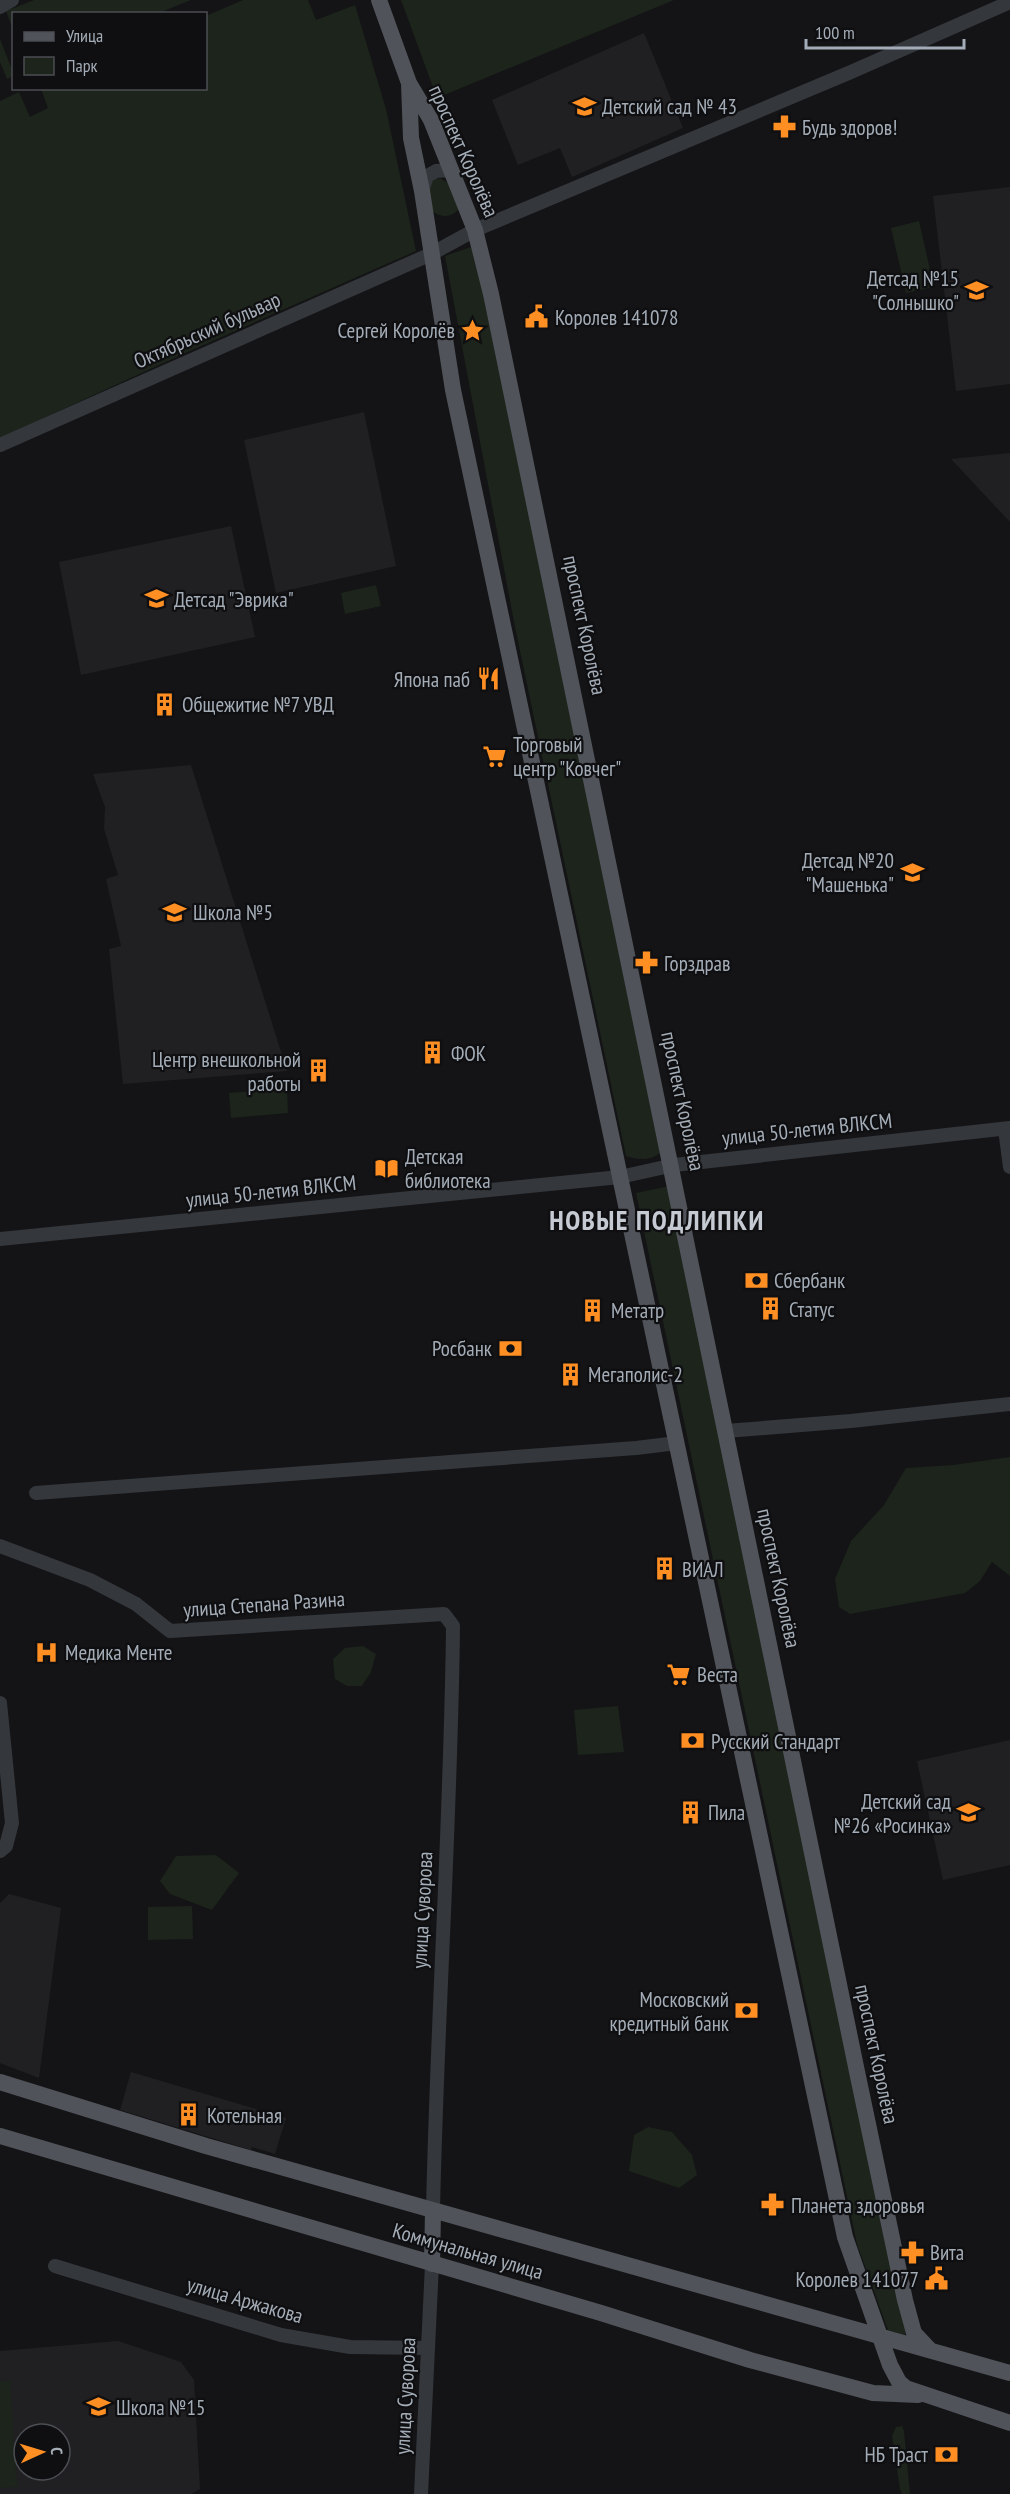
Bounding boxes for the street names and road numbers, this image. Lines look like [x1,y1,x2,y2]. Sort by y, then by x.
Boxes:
street label: проспект Королёва [423,81,505,221]
street label: Октябрьский бульвар [129,286,285,374]
street label: проспект Королёва [557,553,613,697]
street label: проспект Королёва [655,1029,711,1173]
street label: улица 50-летия ВЛКСМ [720,1107,894,1151]
street label: улица 50-летия ВЛКСМ [184,1169,358,1213]
street label: проспект Королёва [751,1506,807,1650]
street label: улица Степана Разина [182,1585,346,1623]
street label: улица Суворова [405,1851,439,1969]
street label: проспект Королёва [849,1982,905,2126]
street label: Коммунальная улица [390,2217,546,2285]
street label: улица Аржакова [184,2271,306,2329]
street label: улица Суворова [388,2337,422,2455]

